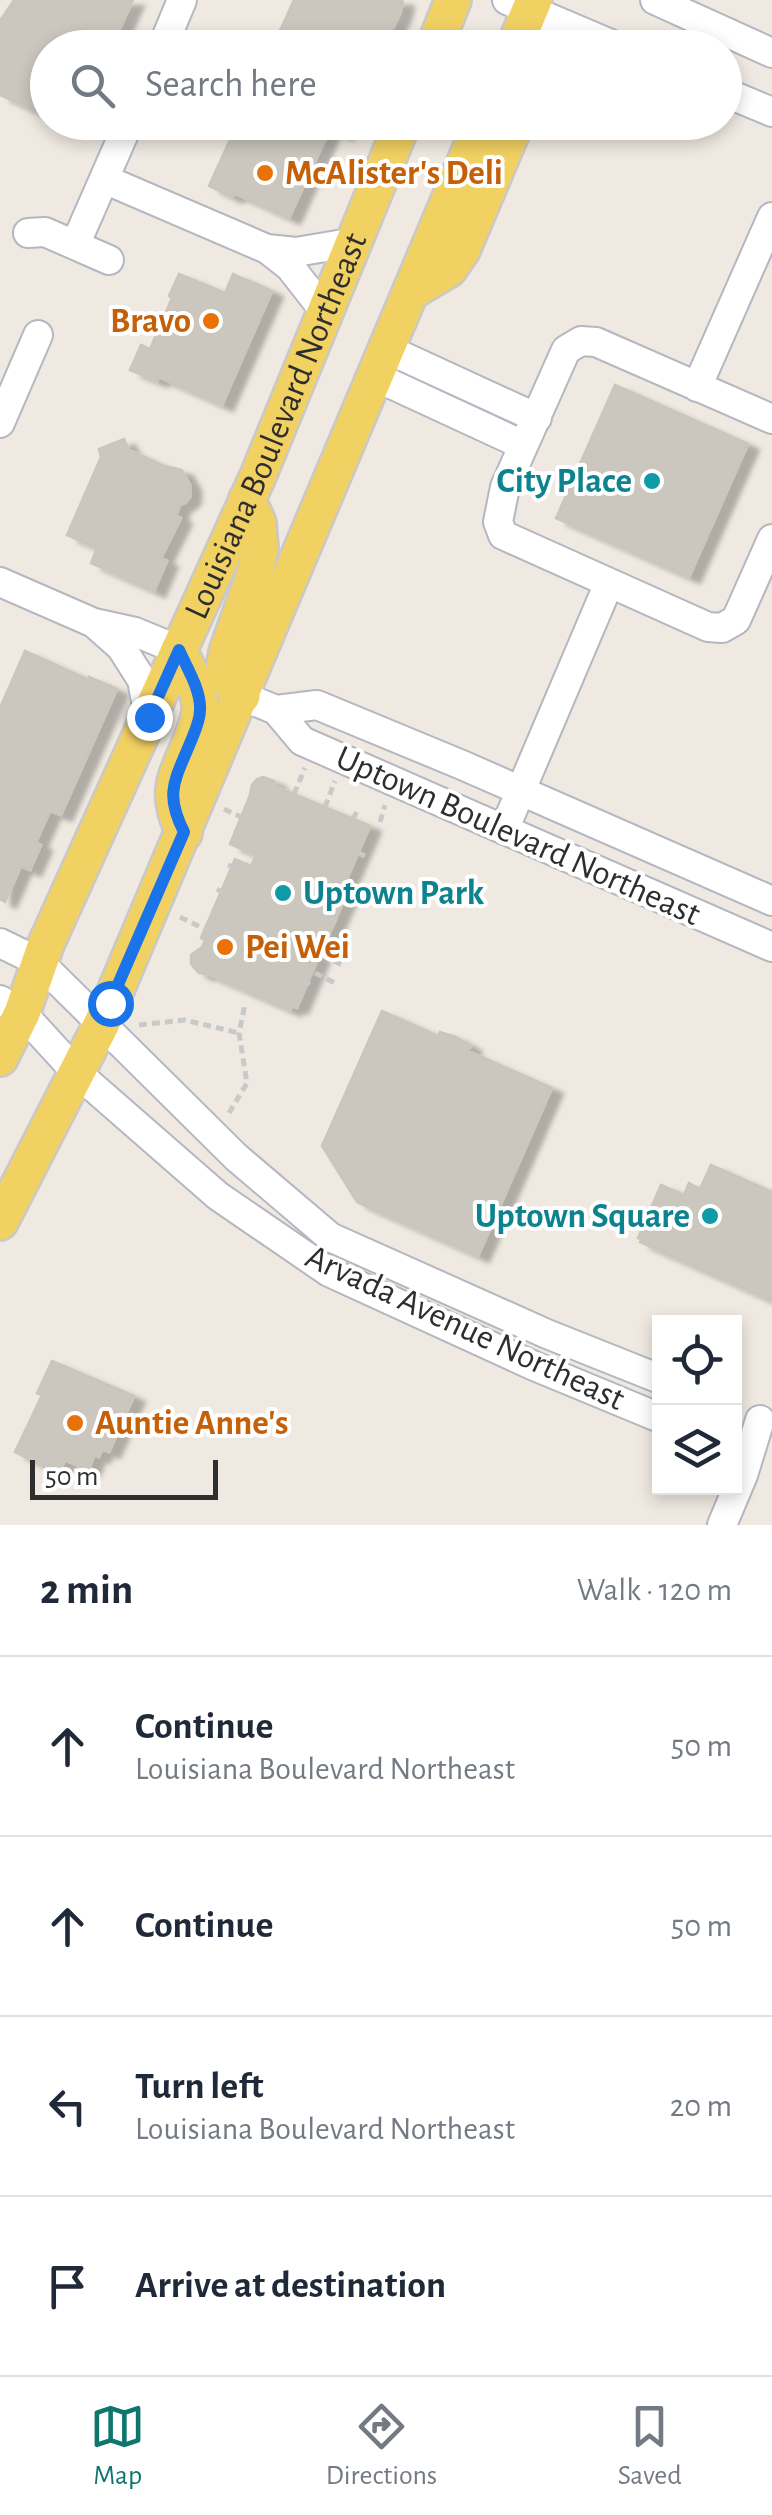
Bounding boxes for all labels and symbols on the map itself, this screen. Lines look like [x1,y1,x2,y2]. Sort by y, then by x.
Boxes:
place label: McAlister's Deli [285,156,503,191]
marker: McAlister's Deli [254,162,276,184]
street label: Louisiana Boulevard Northeast [178,228,373,624]
place label: Bravo [110,304,191,339]
marker: Bravo [200,310,222,332]
place label: City Place [497,464,632,499]
marker: City Place [641,470,663,492]
route end [127,695,173,741]
street label: Uptown Boulevard Northeast [331,740,705,932]
place label: Uptown Park [303,876,485,911]
marker: Uptown Park [272,882,294,904]
place label: Pei Wei [245,930,350,965]
marker: Pei Wei [214,936,236,958]
route start [88,981,134,1027]
place label: Uptown Square [475,1199,690,1234]
marker: Uptown Square [699,1205,721,1227]
street label: Arvada Avenue Northeast [300,1239,630,1417]
place label: Auntie Anne's [95,1406,288,1441]
marker: Auntie Anne's [64,1412,86,1434]
scale bar [30,1455,218,1500]

